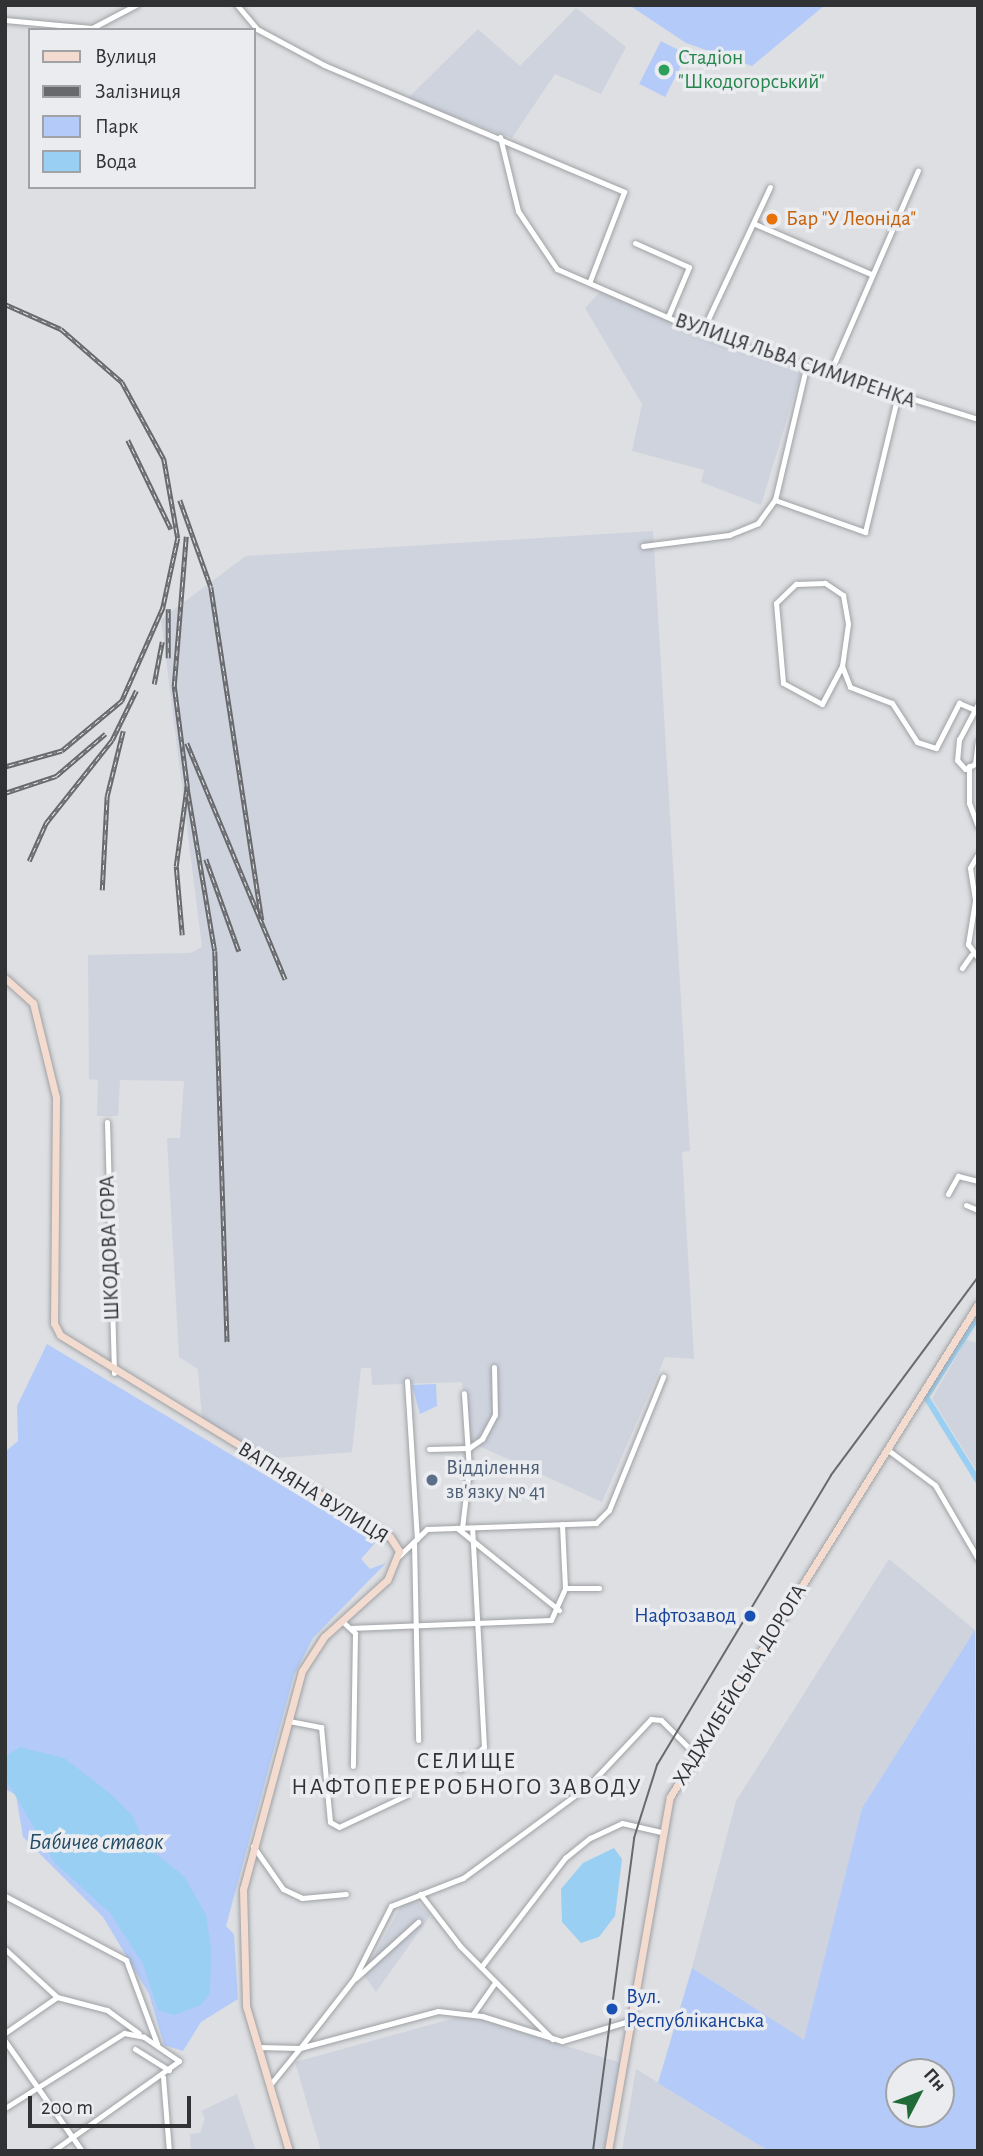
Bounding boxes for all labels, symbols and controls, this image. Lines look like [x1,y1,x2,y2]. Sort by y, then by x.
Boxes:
legend [28,28,256,189]
place label: Стадіон "Шкодогорський" [678,45,825,95]
text: Вулиця [95,46,157,67]
marker: Стадіон "Шкодогорський" [656,62,672,78]
text: Залізниця [95,81,181,102]
text: Парк [95,116,138,137]
text: Вода [95,151,137,172]
place label: Бар "У Леоніда" [786,206,916,232]
marker: Бар "У Леоніда" [764,211,780,227]
street label: ВУЛИЦЯ ЛЬВА СИМИРЕНКА [672,308,918,414]
street label: ШКОДОВА ГОРА [95,1175,125,1321]
street label: ВАПНЯНА ВУЛИЦЯ [233,1437,393,1549]
place label: Відділення зв'язку № 41 [446,1455,546,1505]
marker: Відділення зв'язку № 41 [424,1472,440,1488]
street label: ХАДЖИБЕЙСЬКА ДОРОГА [668,1580,812,1790]
place label: Нафтозавод [634,1603,736,1629]
marker: Нафтозавод [742,1608,758,1624]
district label: СЕЛИЩЕ НАФТОПЕРЕРОБНОГО ЗАВОДУ [294,1748,640,1802]
water label: Бабичев ставок [28,1829,164,1857]
place label: Вул. Республіканська [626,1984,764,2034]
marker: Вул. Республіканська [604,2001,620,2017]
north arrow [885,2058,955,2128]
text: Пн [920,2065,949,2095]
scale bar [32,2082,194,2126]
text: 200 m [41,2097,93,2118]

